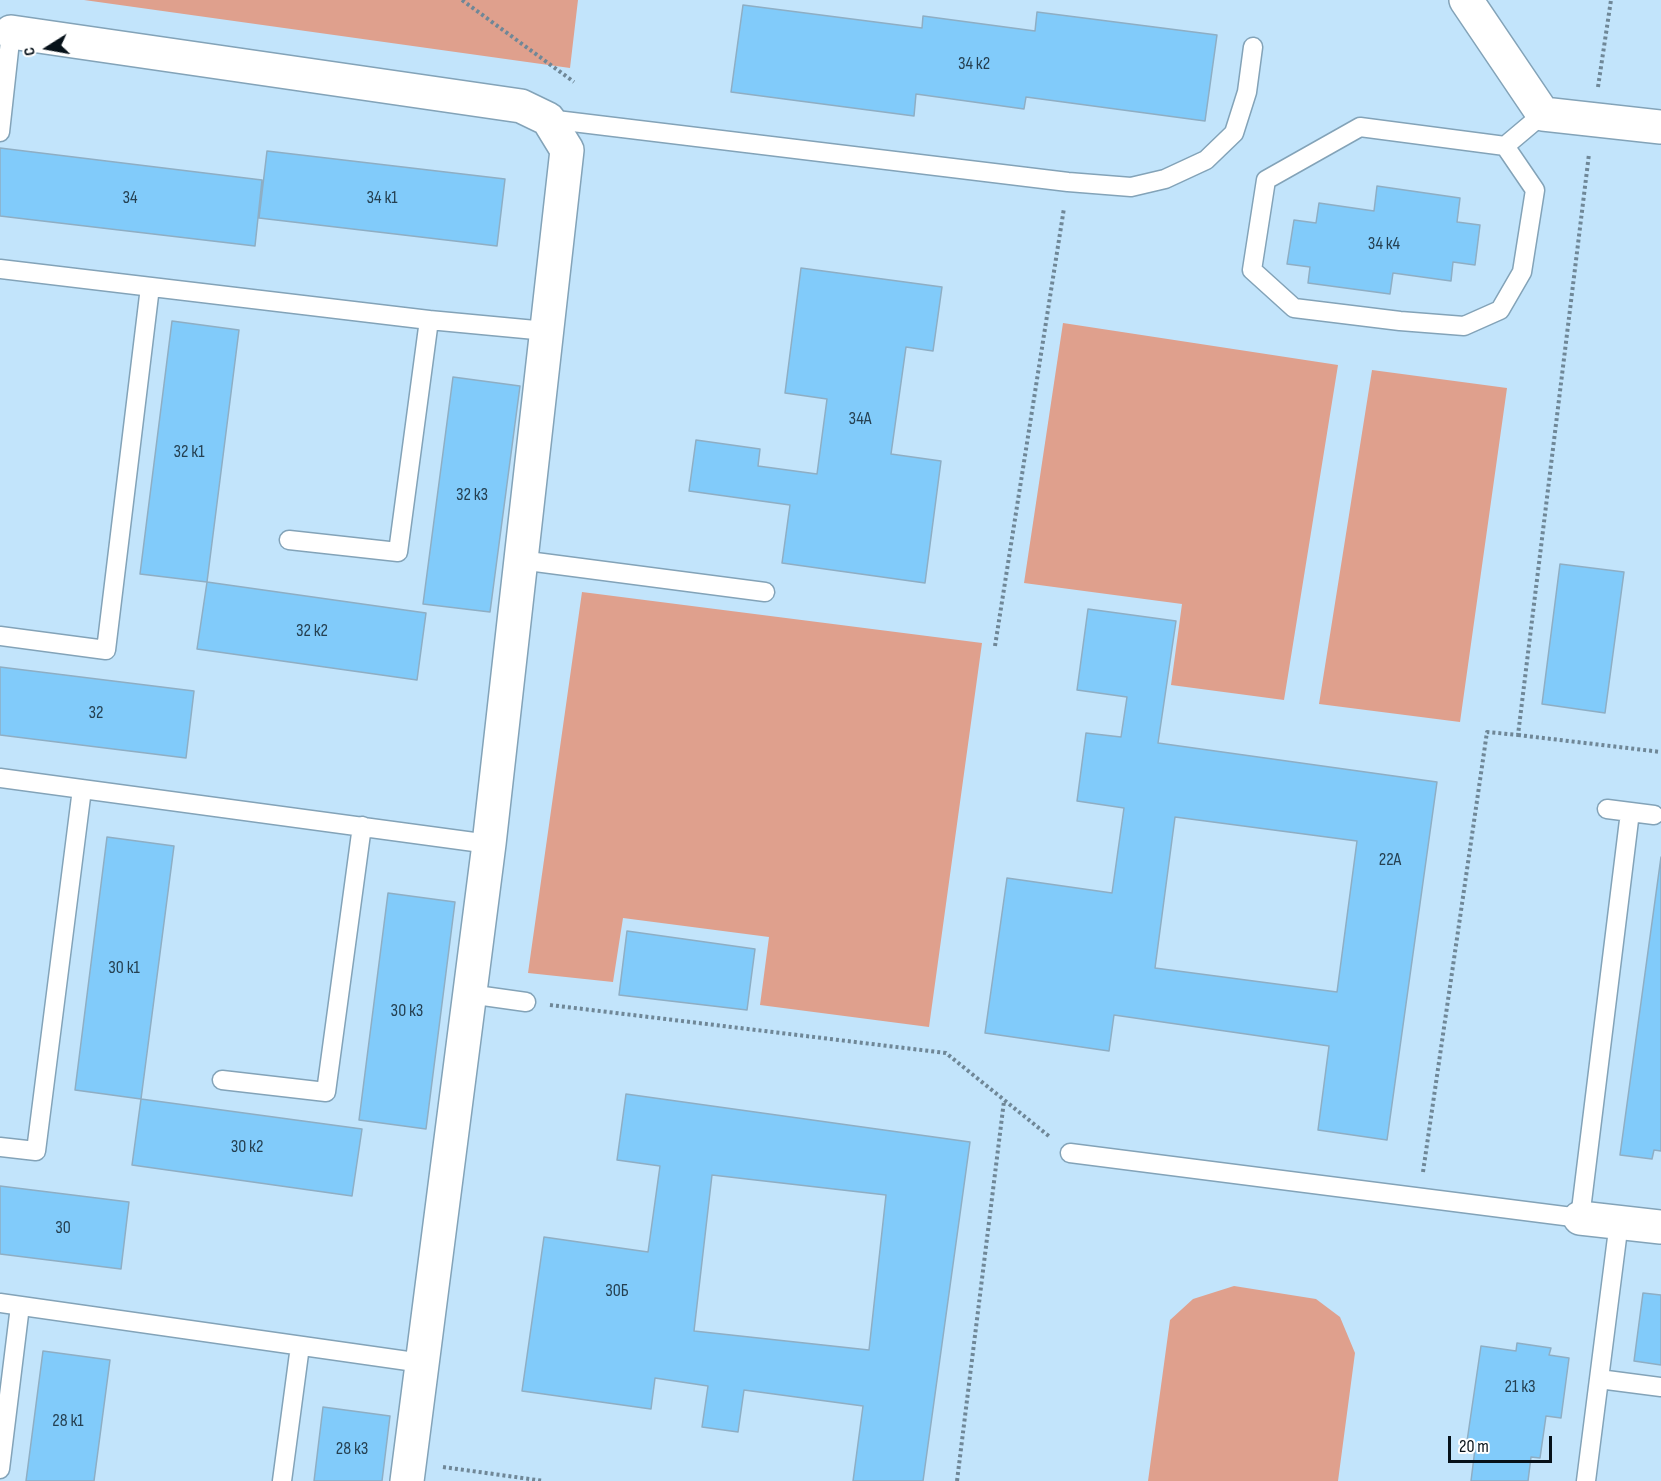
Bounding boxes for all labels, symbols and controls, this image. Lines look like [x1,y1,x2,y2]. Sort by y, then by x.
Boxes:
north arrow [18,18,78,78]
text: С [20,46,40,57]
house number: 34 к2 [958,53,990,75]
house number: 34 [122,187,138,209]
house number: 34 к1 [366,187,398,209]
house number: 34 к4 [1368,233,1400,255]
house number: 34А [849,408,871,430]
house number: 32 к1 [174,441,204,463]
house number: 32 к3 [456,484,488,506]
house number: 32 к2 [296,620,328,642]
house number: 32 [89,702,103,724]
house number: 22А [1379,849,1401,871]
house number: 30 к1 [108,957,140,979]
house number: 30 к3 [391,1000,423,1022]
house number: 30 к2 [231,1136,263,1158]
house number: 30 [55,1217,71,1239]
house number: 30Б [605,1280,629,1302]
house number: 21 к3 [1505,1376,1535,1398]
house number: 28 к1 [52,1410,84,1432]
scale bar [1451,1424,1554,1462]
text: 20 m [1459,1436,1489,1457]
house number: 28 к3 [336,1438,368,1460]

